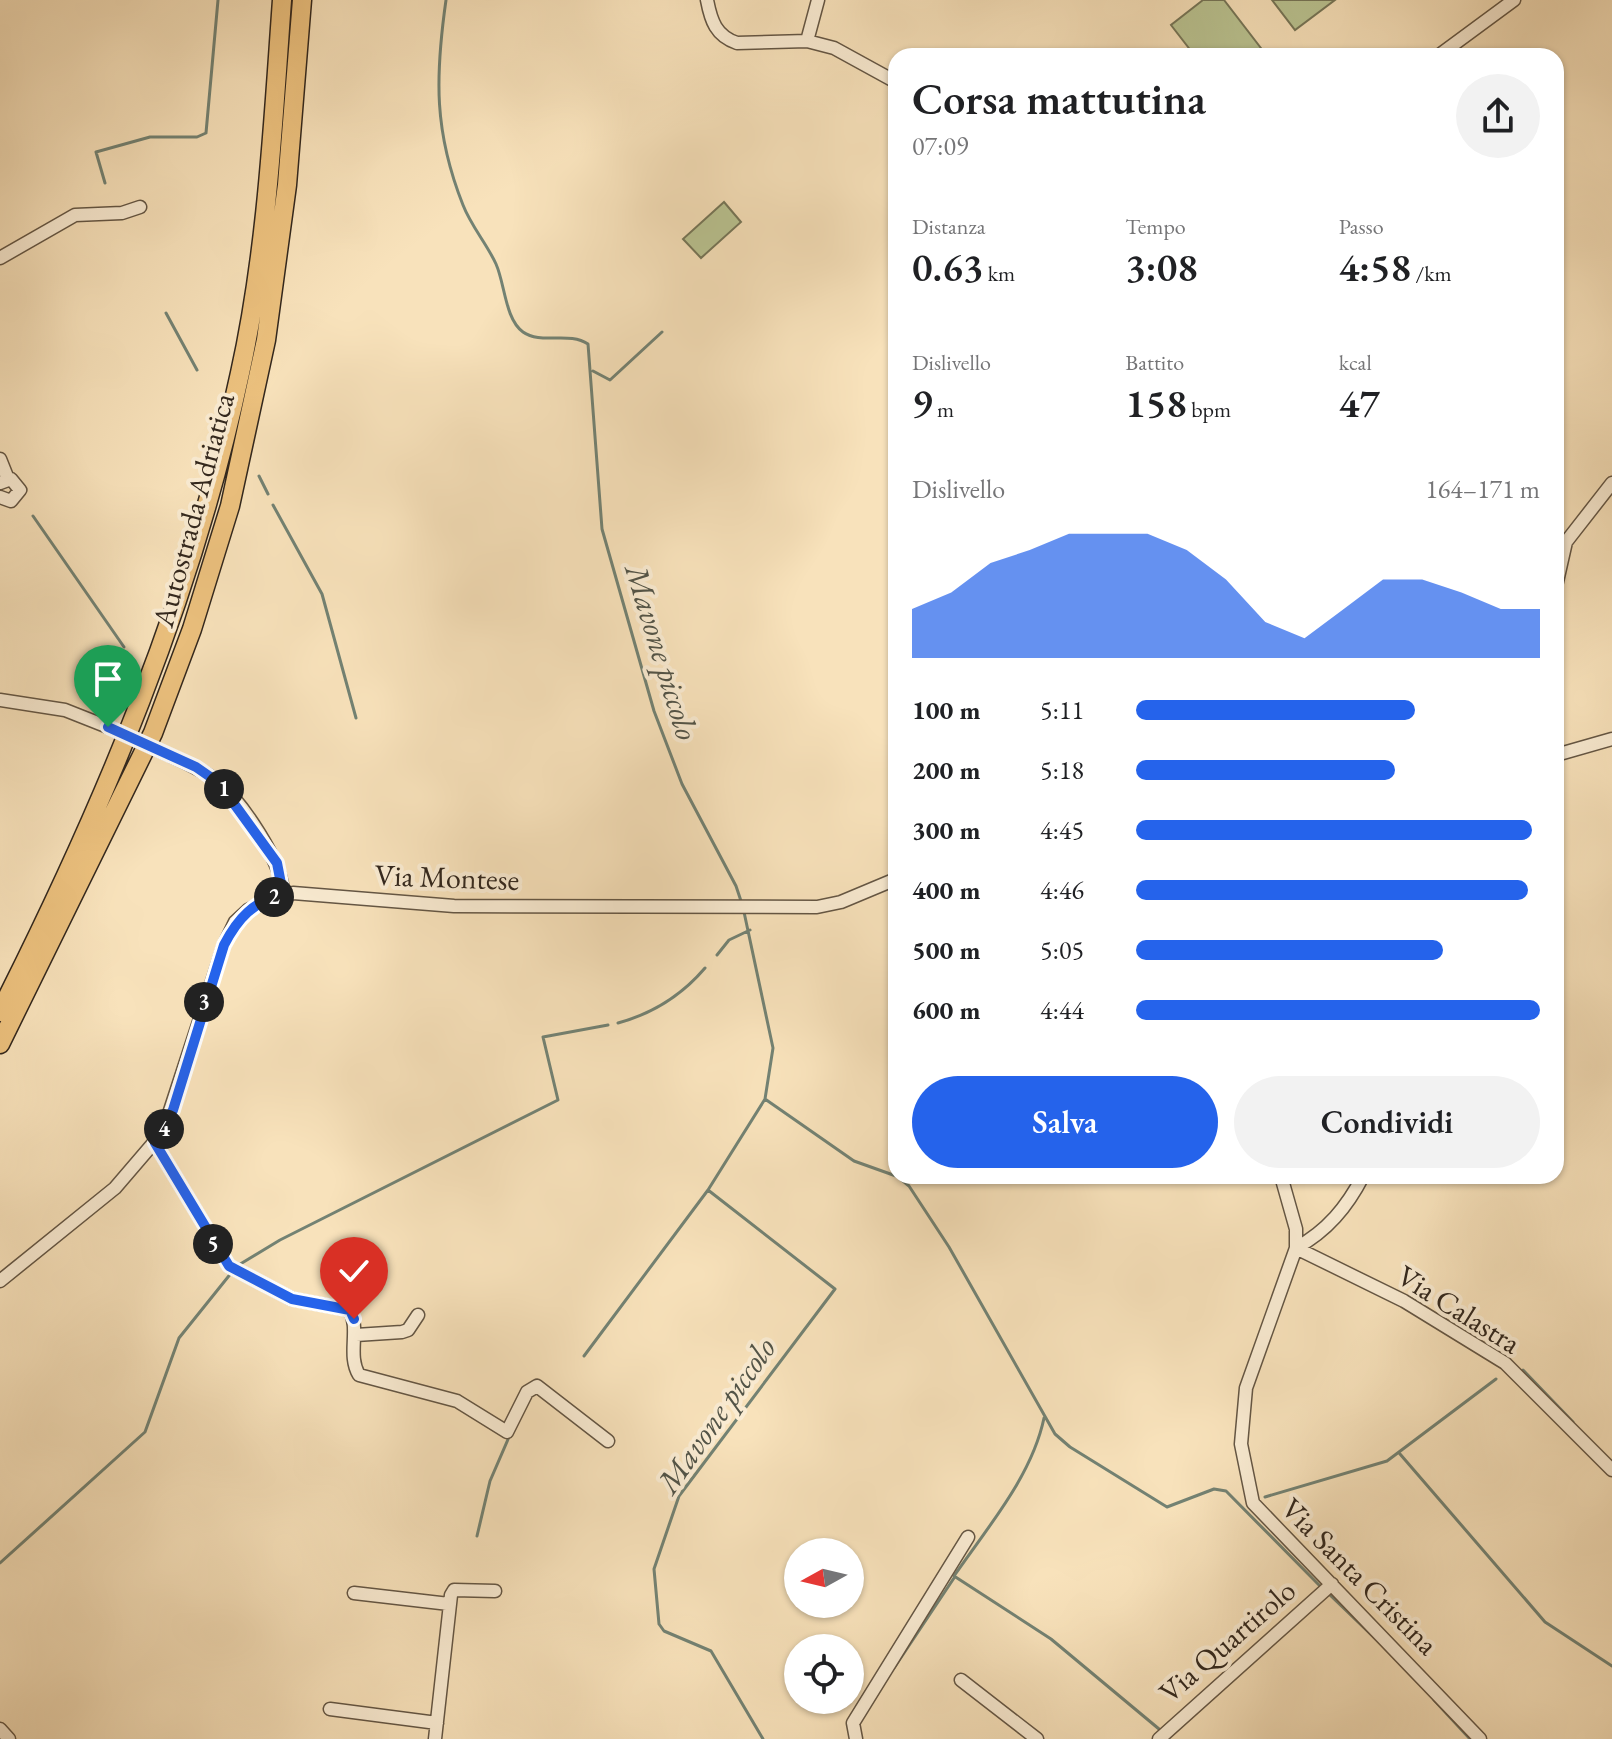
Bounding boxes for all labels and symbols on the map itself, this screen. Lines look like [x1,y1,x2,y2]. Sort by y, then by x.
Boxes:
street label: Autostrada Adriatica [143,389,243,632]
water label: Mavone piccolo [615,557,709,745]
pin [74,645,142,727]
pin: 1 [204,769,244,809]
street label: Via Montese [374,855,520,899]
pin: 2 [254,877,294,917]
pin: 3 [184,982,224,1022]
pin: 4 [144,1109,184,1149]
pin: 5 [193,1224,233,1264]
pin [320,1237,388,1319]
street label: Via Calastra [1390,1256,1528,1362]
water label: Mavone piccolo [646,1329,785,1503]
street label: Via Santa Cristina [1273,1489,1447,1663]
north arrow [784,1538,864,1618]
street label: Via Quartirolo [1151,1571,1303,1711]

